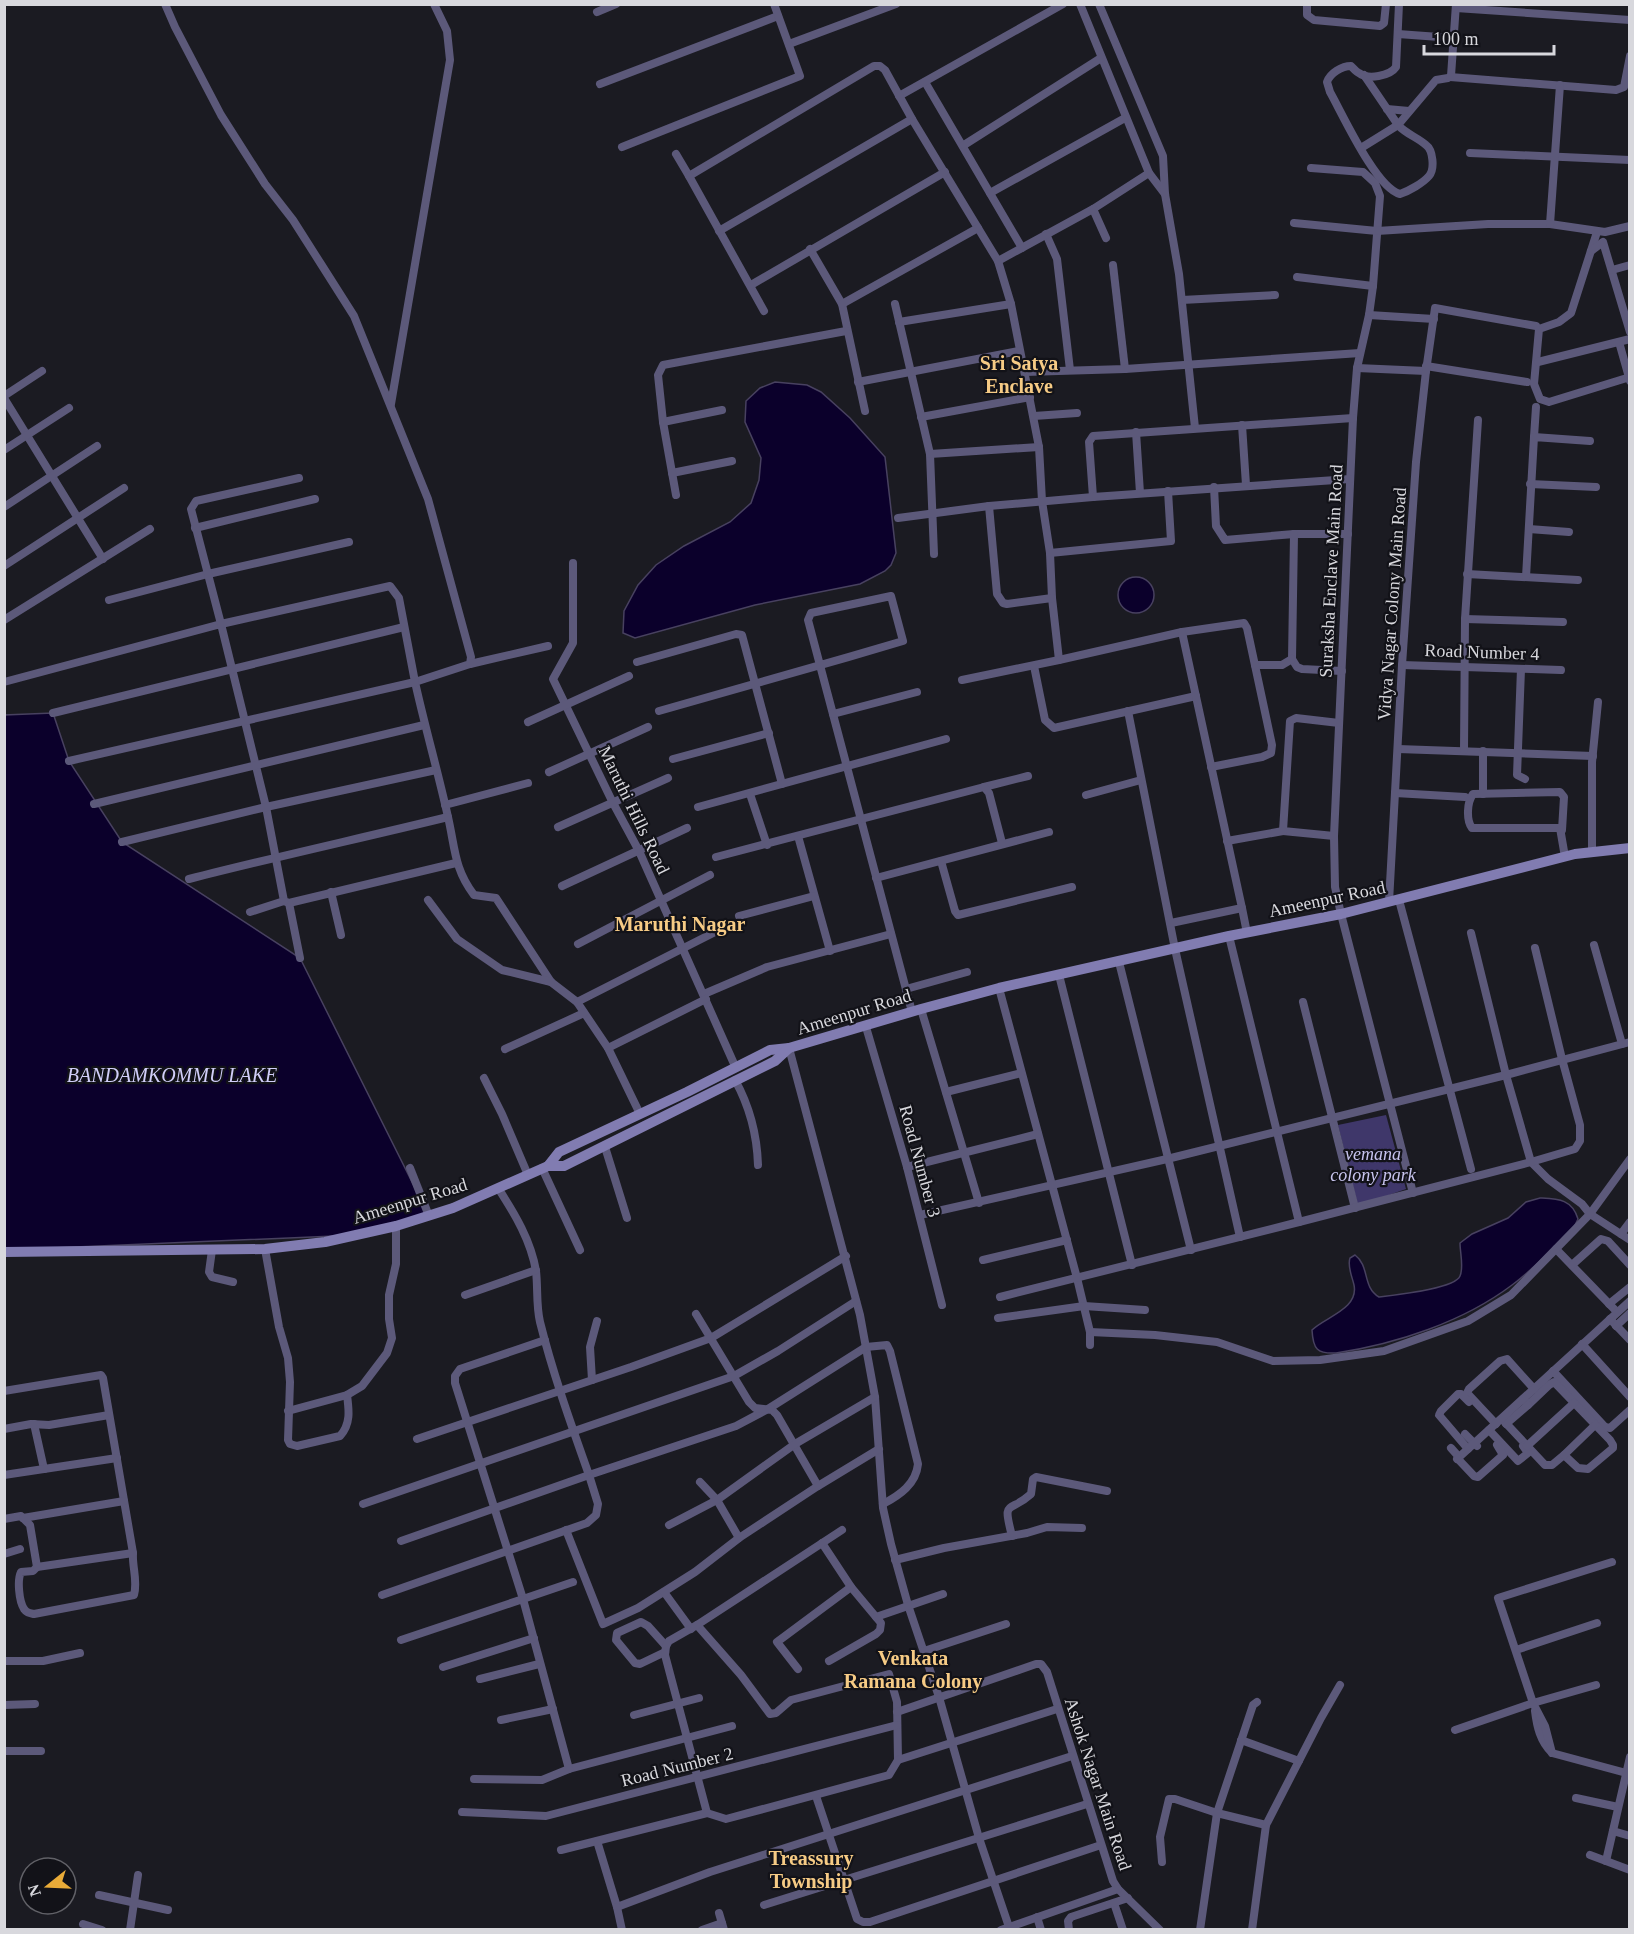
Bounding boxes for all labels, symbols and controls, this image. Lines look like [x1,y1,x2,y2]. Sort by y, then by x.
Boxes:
scale bar [1424,18,1554,56]
text: 100 m [1433,29,1479,49]
district label: Sri Satya Enclave [980,352,1058,397]
street label: Suraksha Enclave Main Road [1315,464,1347,678]
street label: Vidya Nagar Colony Main Road [1374,487,1410,721]
street label: Road Number 4 [1424,640,1540,664]
street label: Maruthi Hills Road [594,743,674,877]
street label: Ameenpur Road [1267,877,1387,921]
district label: Maruthi Nagar [615,913,745,936]
street label: Ameenpur Road [794,985,914,1039]
water label: BANDAMKOMMU LAKE [67,1064,277,1086]
street label: Road Number 3 [895,1103,945,1219]
park label: vemana colony park [1330,1144,1417,1185]
street label: Ameenpur Road [350,1174,470,1228]
district label: Venkata Ramana Colony [844,1647,982,1693]
street label: Ashok Nagar Main Road [1061,1695,1135,1873]
street label: Road Number 2 [619,1743,735,1791]
district label: Treassury Township [769,1847,853,1893]
north arrow [18,1856,78,1916]
text: N [24,1882,44,1899]

